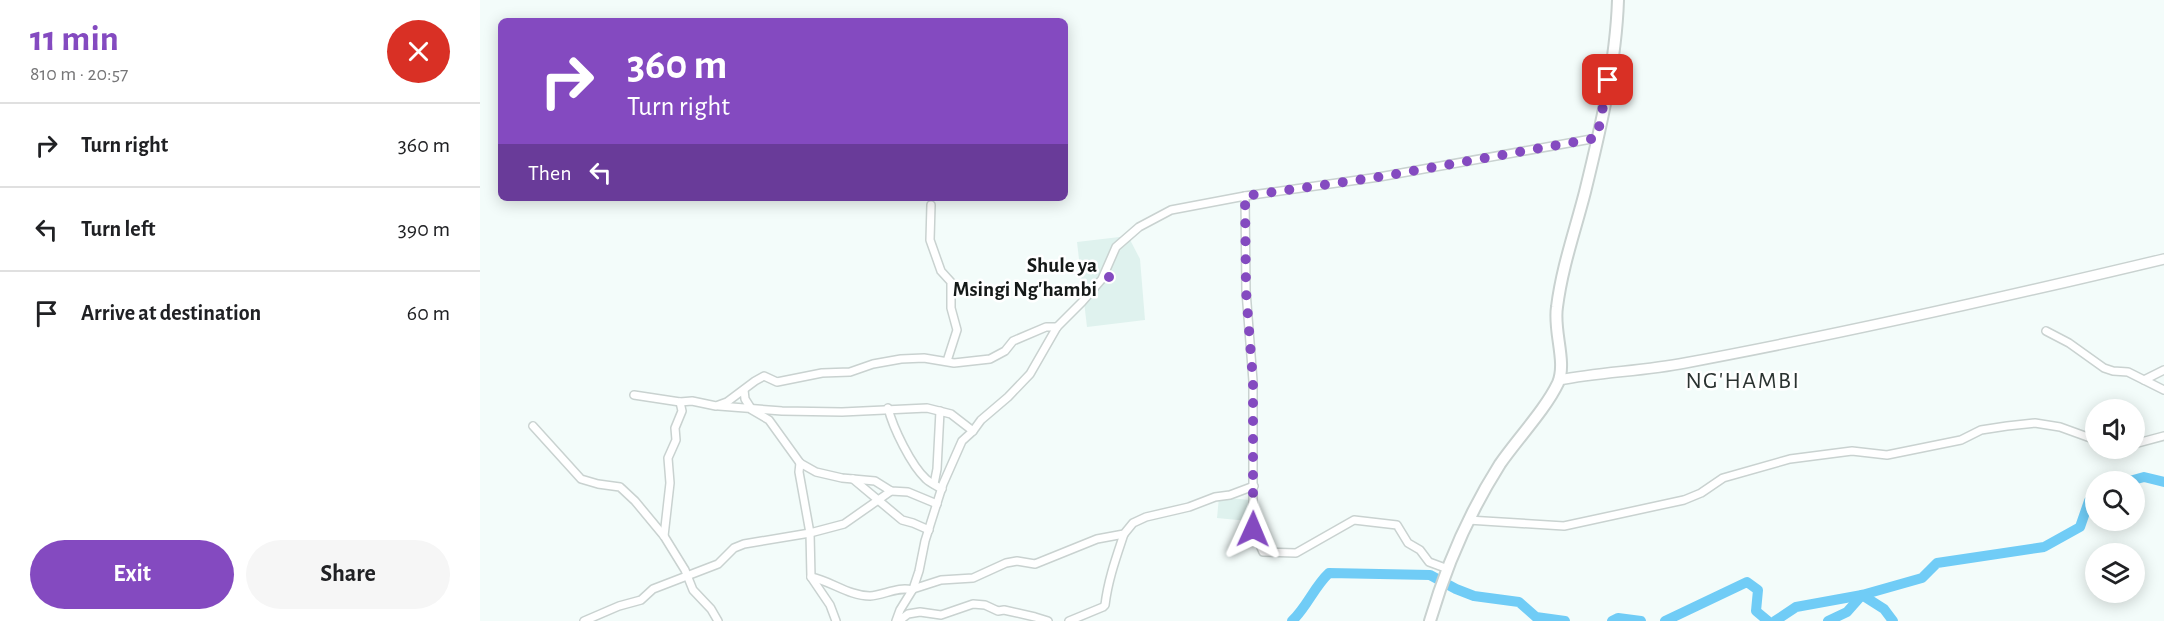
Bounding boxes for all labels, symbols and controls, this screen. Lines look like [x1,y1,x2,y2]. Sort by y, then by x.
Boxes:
button: close [387,20,450,83]
text: 11 min [30,21,119,57]
icon: right [528,42,606,120]
text: 360 m [627,44,728,86]
pin [1582,54,1633,105]
icon: arrive [1591,63,1624,96]
text: 810 m · 20:57 [30,64,128,84]
text: Turn right [627,93,730,120]
icon: right [30,129,63,162]
text: Turn right [81,134,168,156]
text: 360 m [398,134,450,156]
icon: left [584,156,617,189]
text: Then [528,162,572,184]
icon: left [30,213,63,246]
text: Turn left [81,218,155,240]
text: 390 m [398,218,450,240]
place label: Shule ya Msingi Ng'hambi [953,255,1097,300]
marker: Shule ya Msingi Ng'hambi [1102,270,1116,284]
icon: arrive [30,297,63,330]
text: Arrive at destination [81,302,261,324]
text: 60 m [407,302,450,324]
district label: NG'HAMBI [1686,369,1800,393]
map controls [2085,399,2145,603]
button: sound [2085,399,2145,459]
button: search [2085,471,2145,531]
position arrow [1221,497,1285,561]
button: Exit [30,540,234,609]
button: Share [246,540,450,609]
button: layers [2085,543,2145,603]

